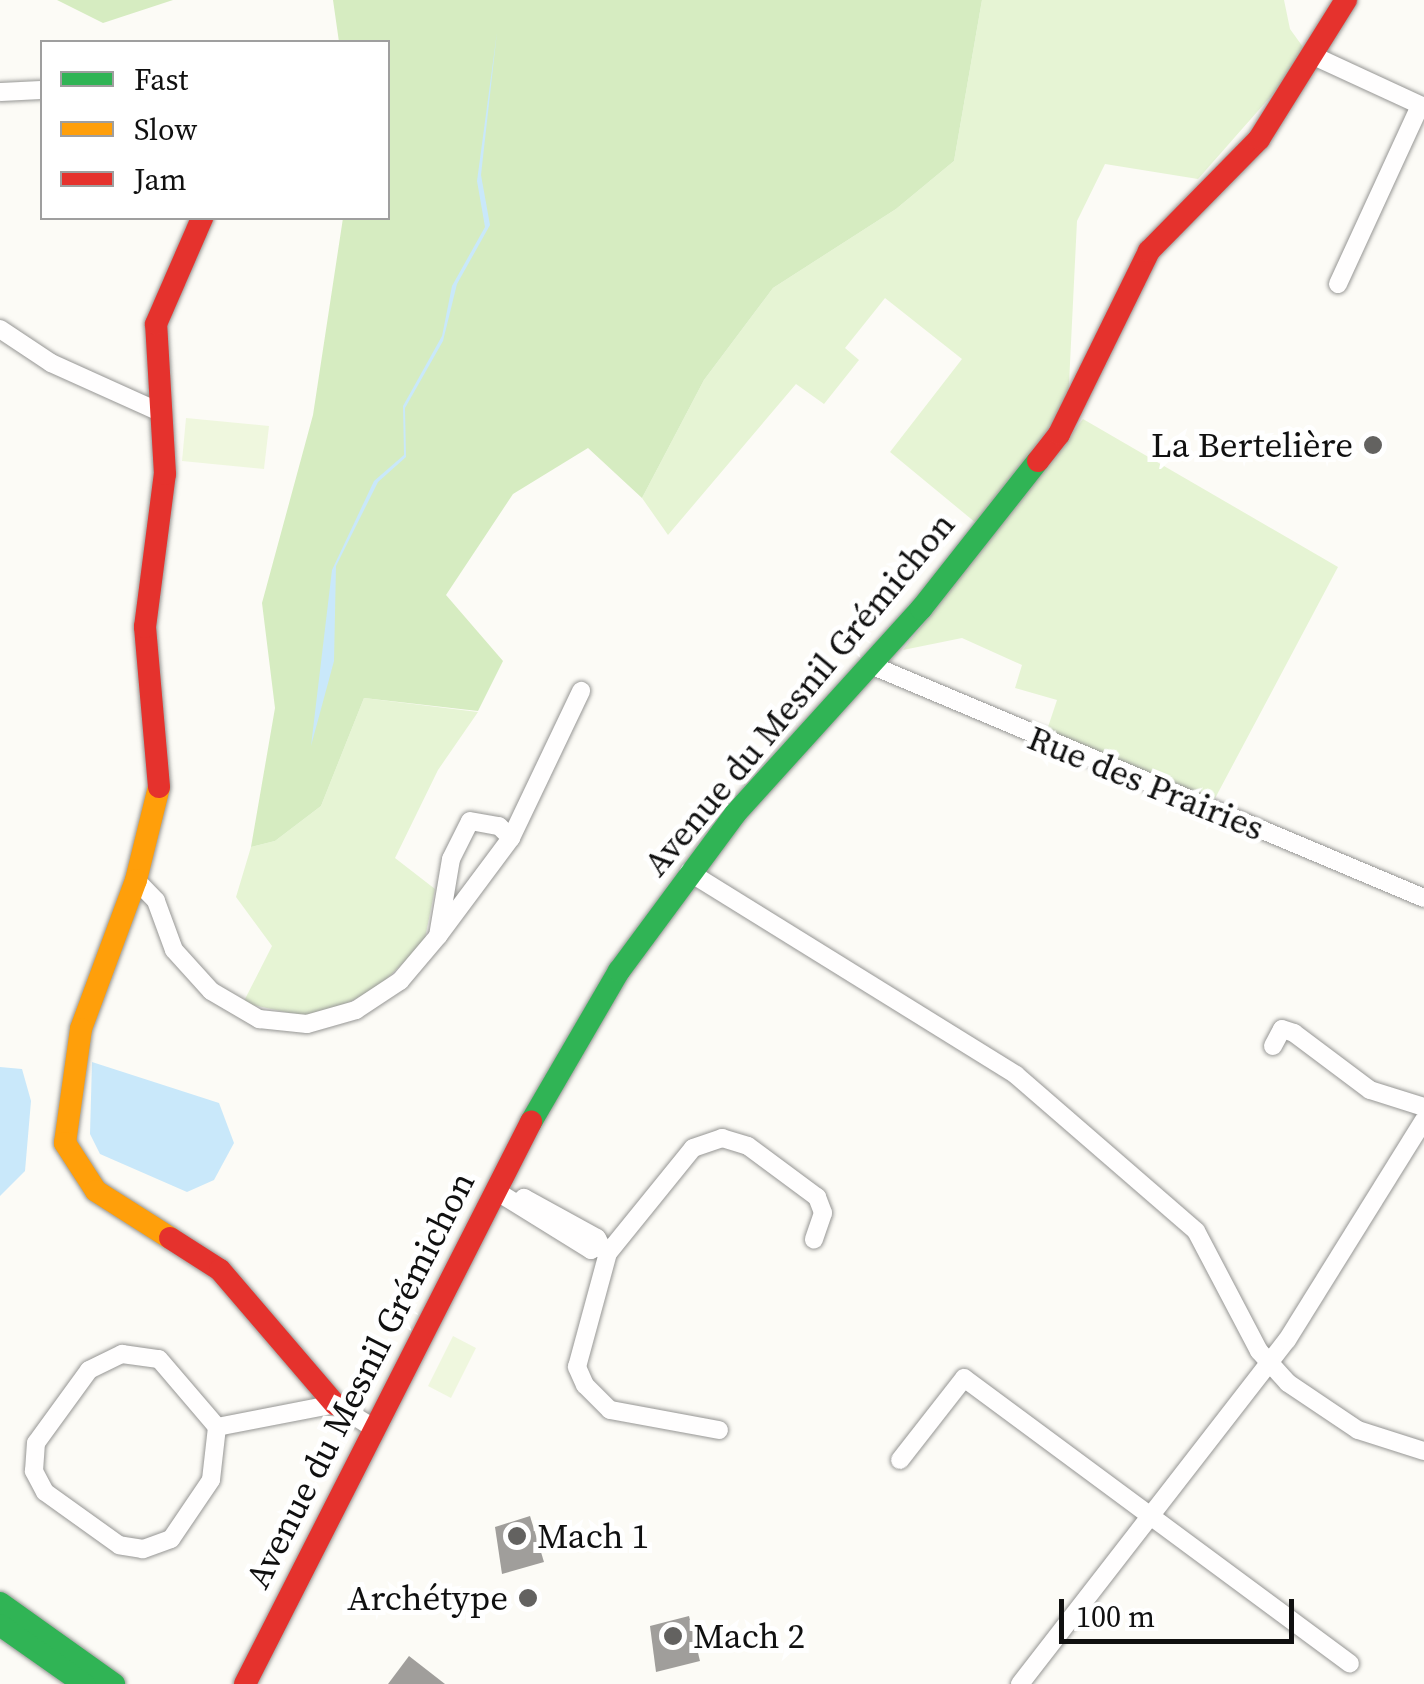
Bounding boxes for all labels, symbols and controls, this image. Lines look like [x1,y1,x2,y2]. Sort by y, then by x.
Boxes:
legend [40,40,390,220]
text: Fast [134,59,188,100]
text: Slow [134,109,197,150]
text: Jam [134,159,187,200]
place label: La Bertelière [1151,424,1353,466]
marker: La Bertelière [1362,434,1384,456]
street label: Avenue du Mesnil Grémichon [635,504,963,884]
street label: Rue des Prairies [1022,717,1270,849]
street label: Avenue du Mesnil Grémichon [237,1165,483,1595]
place label: Mach 1 [537,1515,649,1557]
marker: Mach 1 [506,1525,528,1547]
place label: Archétype [347,1577,508,1619]
scale bar [1064,1579,1299,1641]
marker: Archétype [517,1587,539,1609]
text: 100 m [1076,1596,1155,1637]
place label: Mach 2 [693,1615,805,1657]
marker: Mach 2 [662,1625,684,1647]

